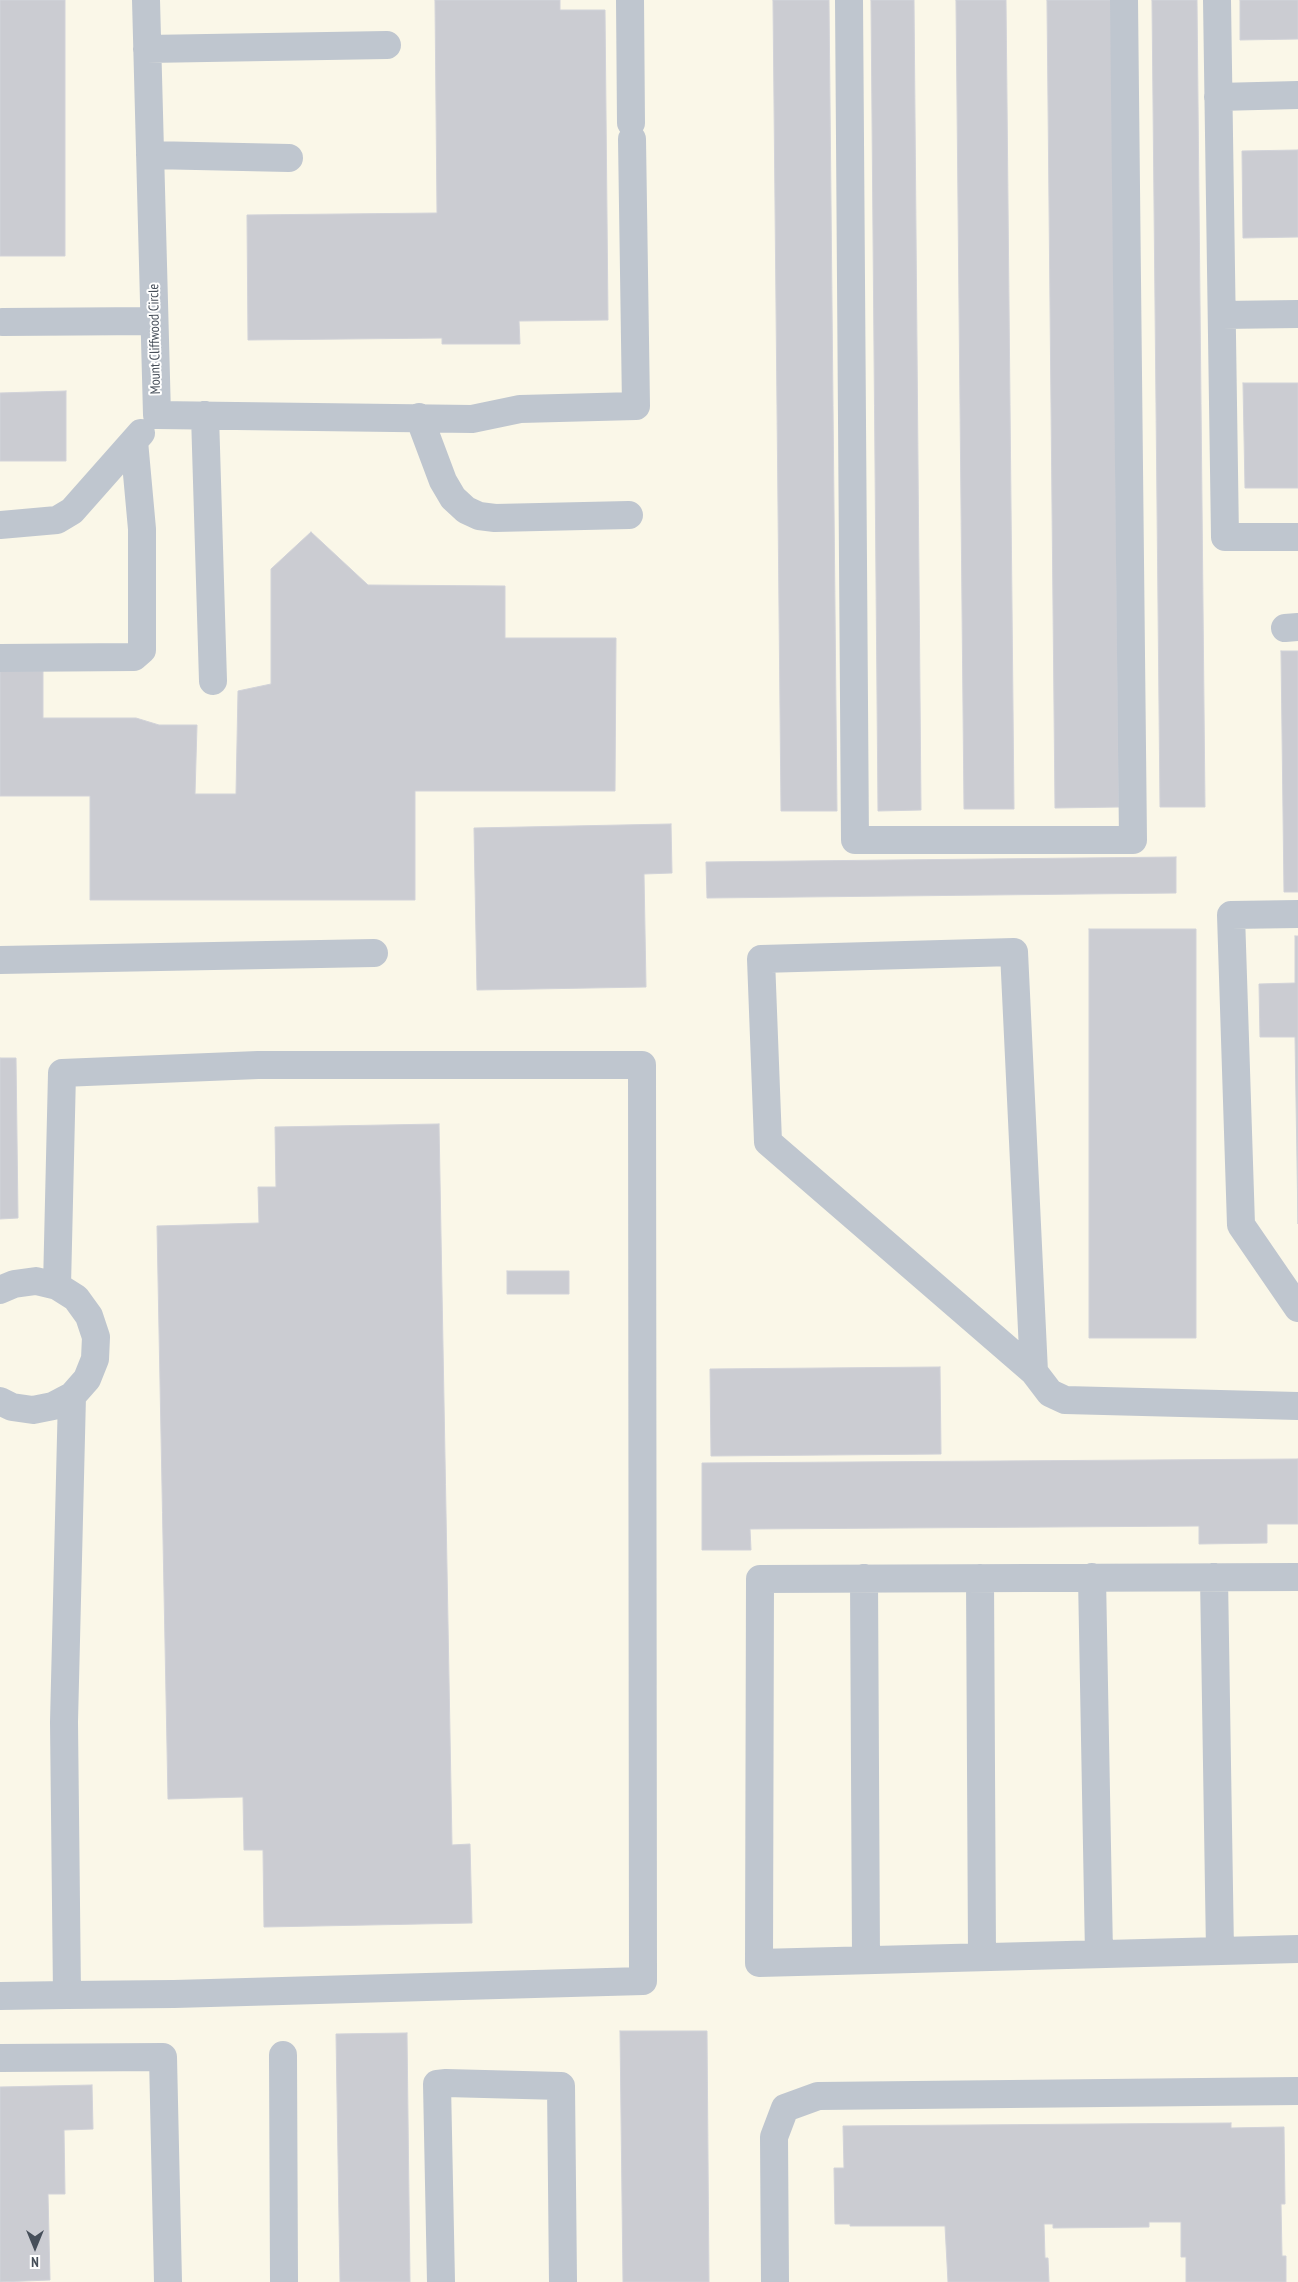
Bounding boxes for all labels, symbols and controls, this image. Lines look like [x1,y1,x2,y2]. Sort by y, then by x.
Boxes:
street label: Mount Cliffwood Circle [146,284,164,394]
north arrow [10,2222,60,2272]
text: N [31,2253,39,2271]

